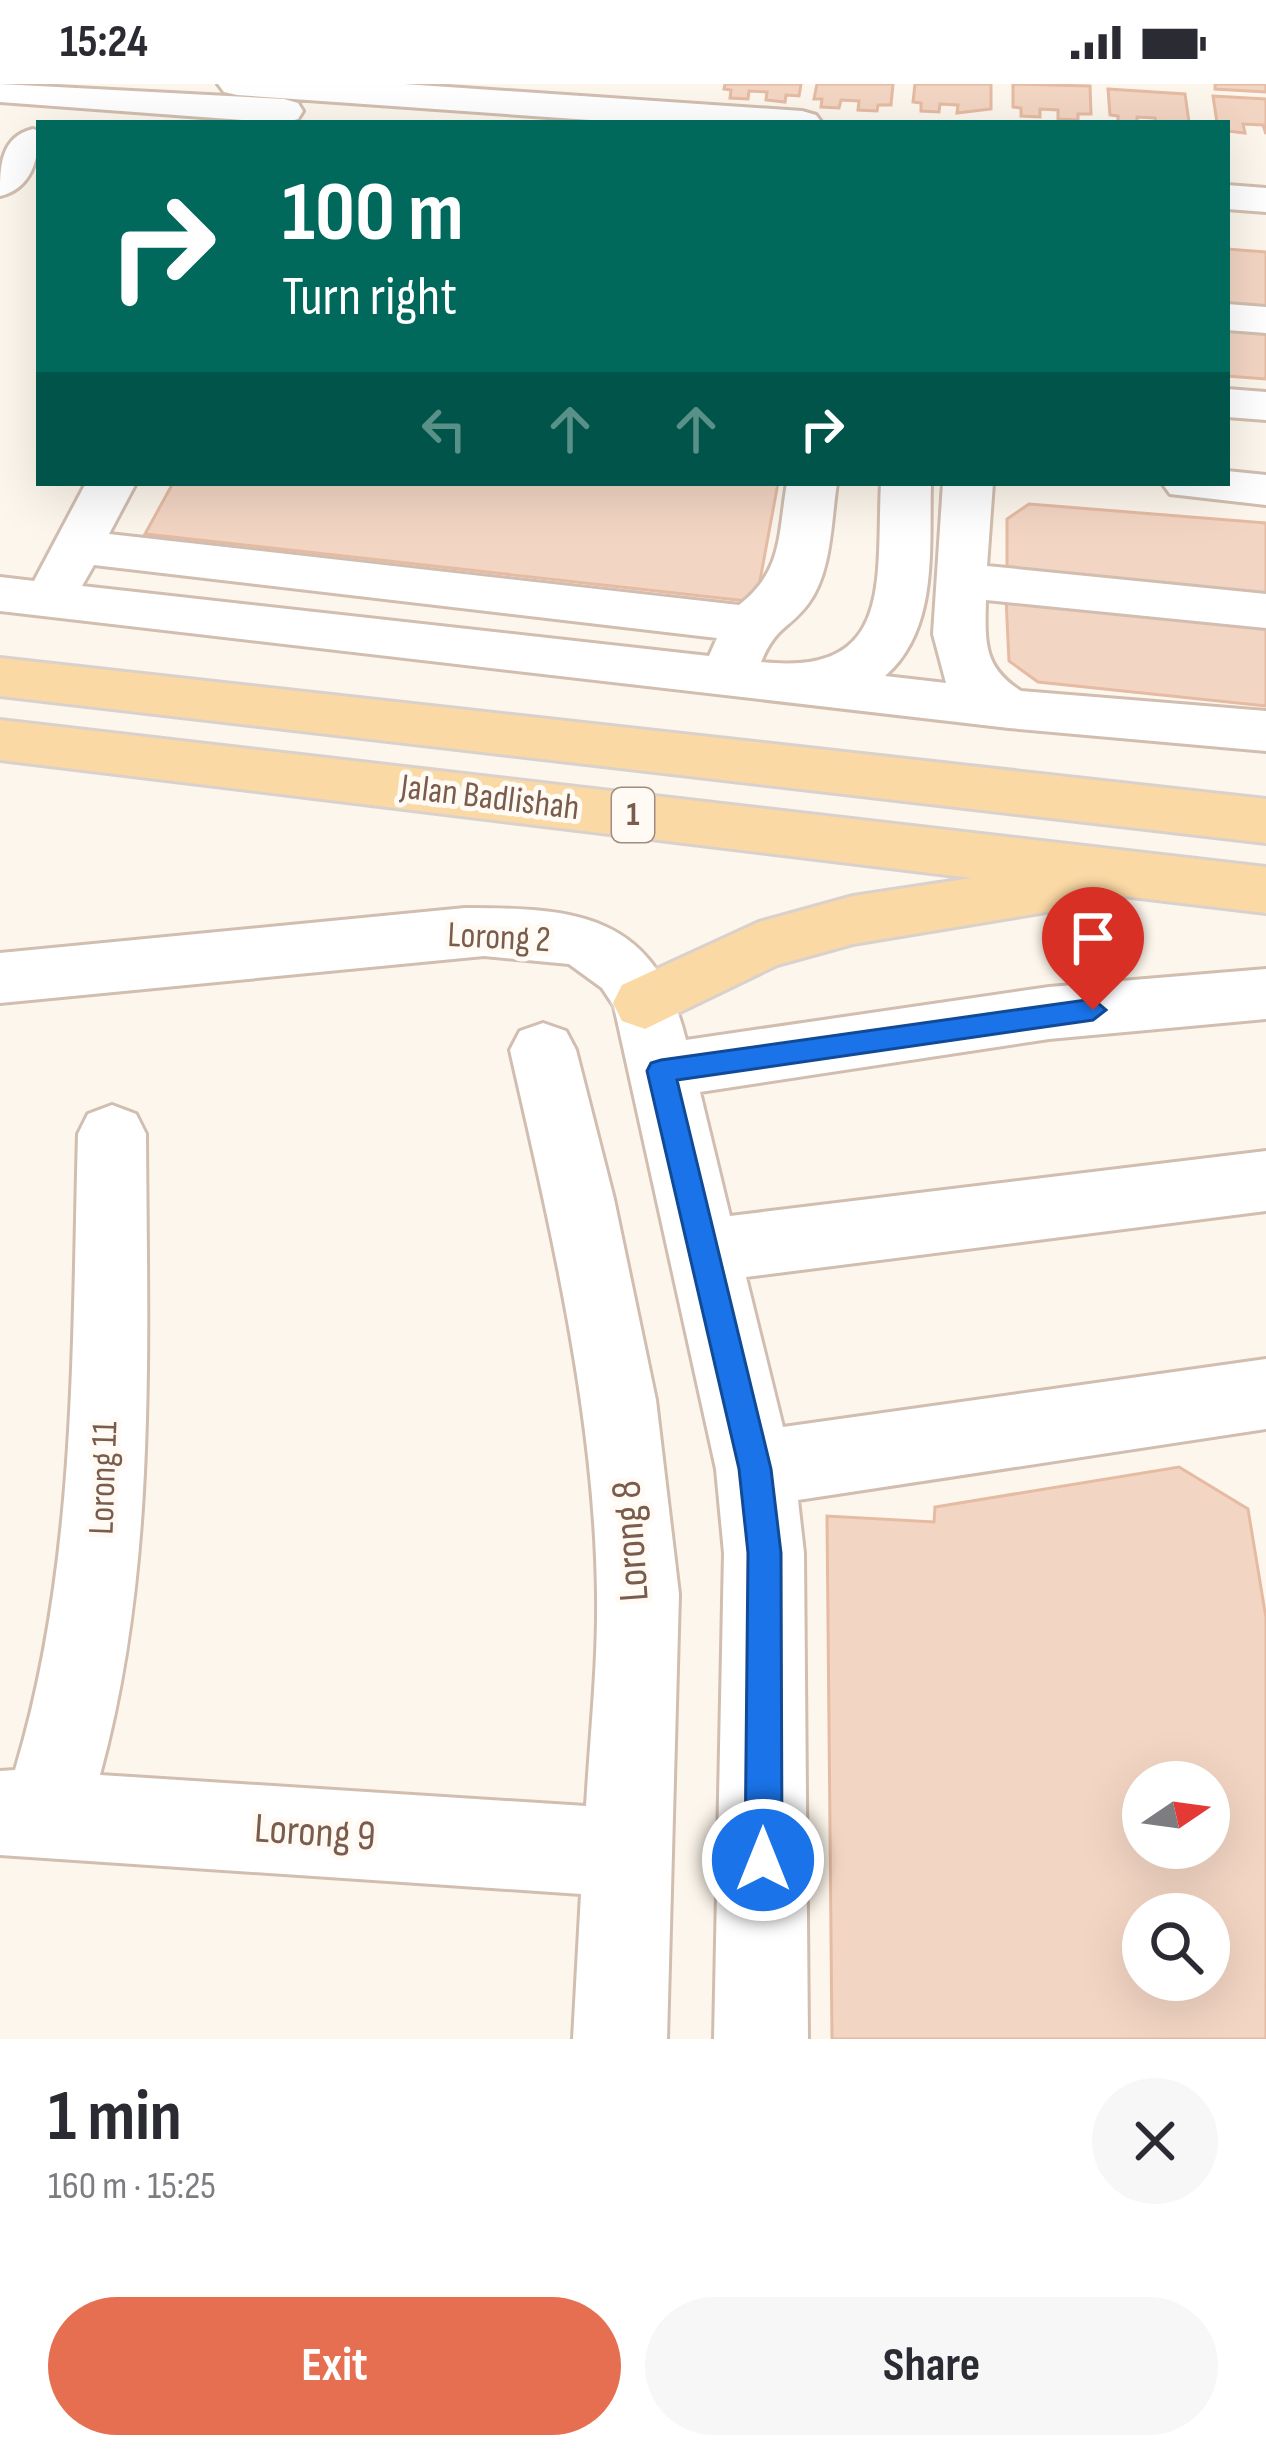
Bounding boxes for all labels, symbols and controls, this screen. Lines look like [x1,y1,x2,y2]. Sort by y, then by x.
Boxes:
text: 15:24 [60,15,148,70]
text: 100 m [282,163,464,264]
icon: right [84,168,240,324]
text: Turn right [282,265,457,330]
icon: left [411,396,477,462]
icon: ahead [537,396,603,462]
icon: ahead [663,396,729,462]
icon: right [789,396,855,462]
street label: Jalan Badlishah [397,766,582,830]
road number: 1 [612,788,654,842]
pin [1042,887,1144,1010]
icon: arrive [1060,905,1126,971]
street label: Lorong 2 [446,914,552,962]
street label: Lorong 11 [81,1420,127,1535]
street label: Lorong 8 [601,1479,661,1603]
north arrow [1122,1761,1230,1869]
map controls [1122,1761,1230,2001]
position arrow [700,1797,826,1923]
street label: Lorong 9 [253,1803,377,1863]
button: search [1122,1893,1230,2001]
text: 1 min [48,2074,182,2161]
button: close [1092,2078,1218,2204]
text: 160 m · 15:25 [48,2163,216,2210]
button: Exit [48,2297,621,2435]
button: Share [645,2297,1218,2435]

